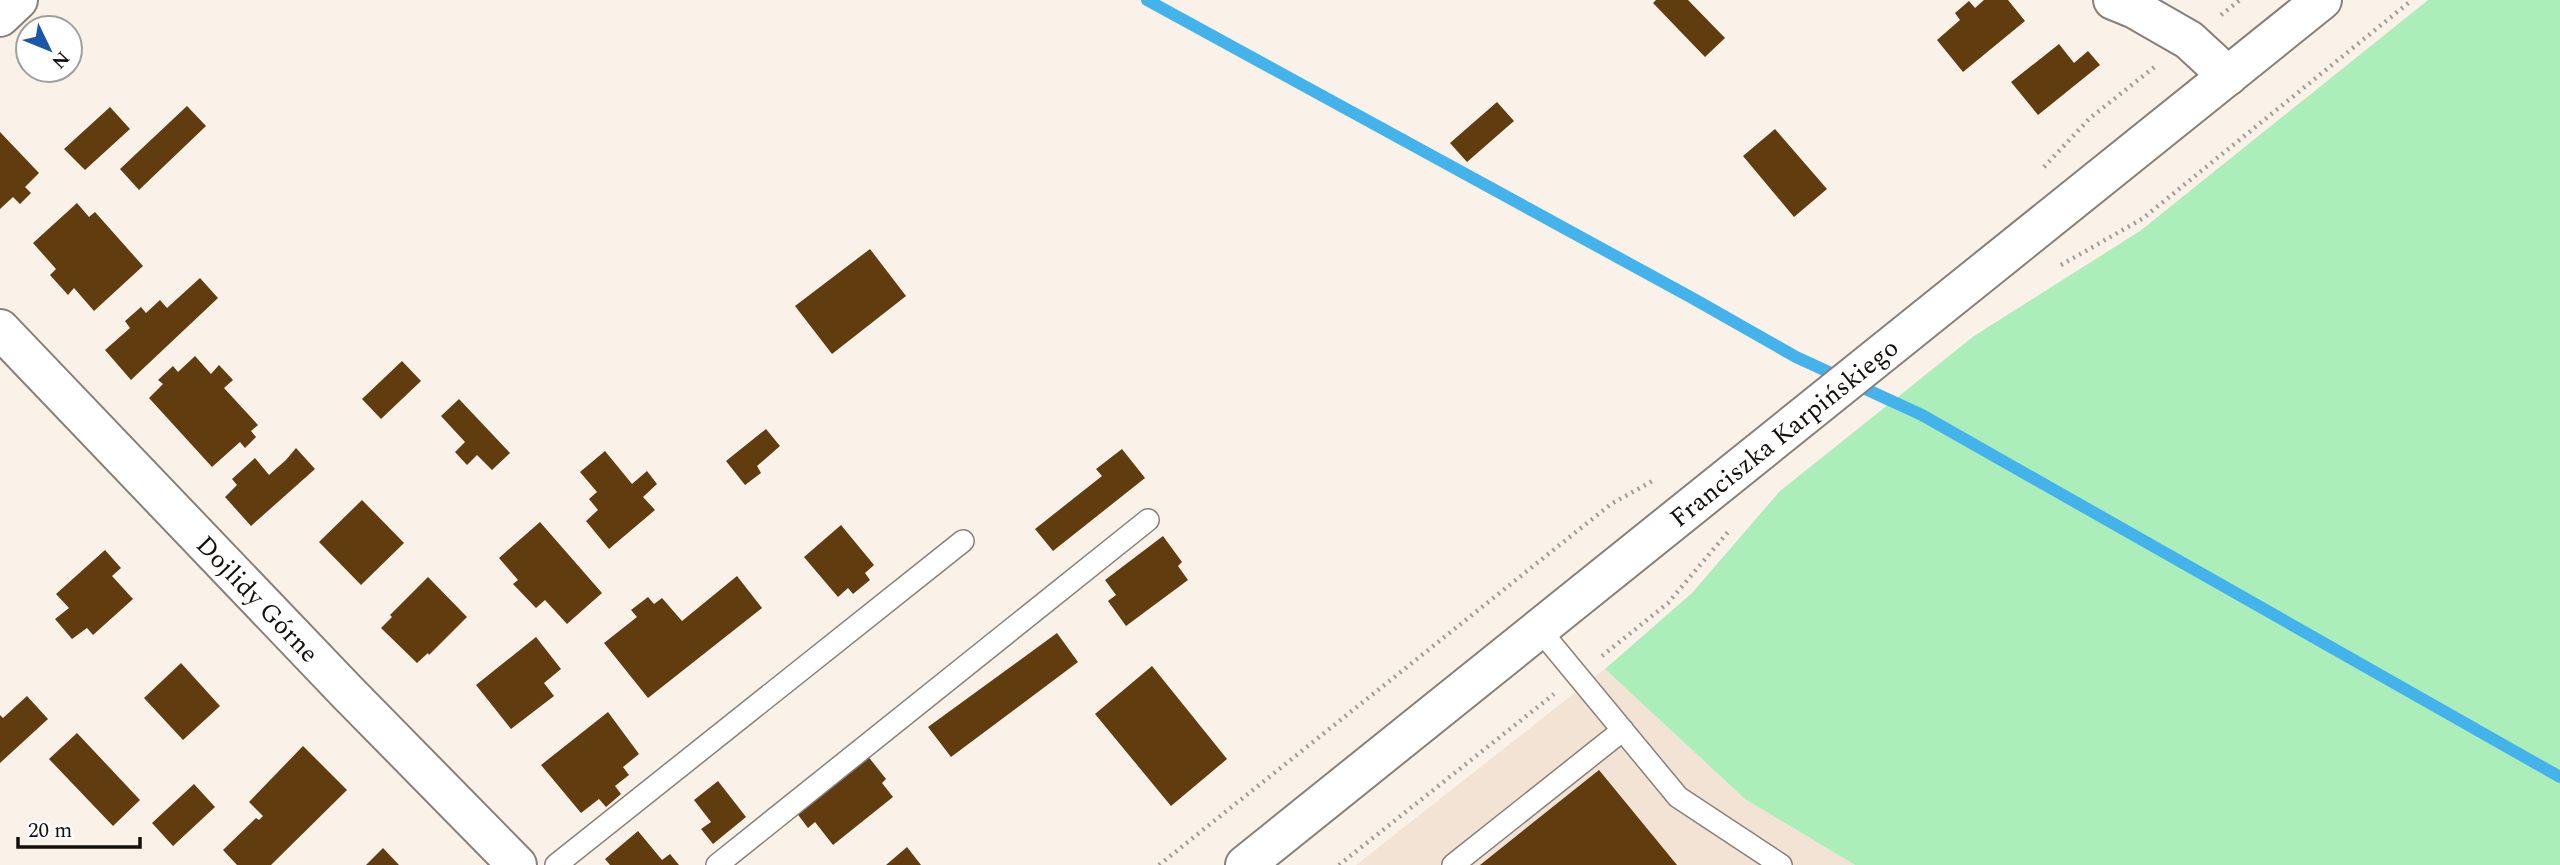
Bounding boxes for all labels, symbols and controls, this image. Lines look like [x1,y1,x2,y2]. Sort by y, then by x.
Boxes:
north arrow [14,14,84,84]
text: N [44,44,76,75]
street label: Franciszka Karpińskiego [1661,329,1908,538]
street label: Dojlidy Górne [186,526,328,672]
scale bar [18,806,140,850]
text: 20 m [28,815,72,847]

